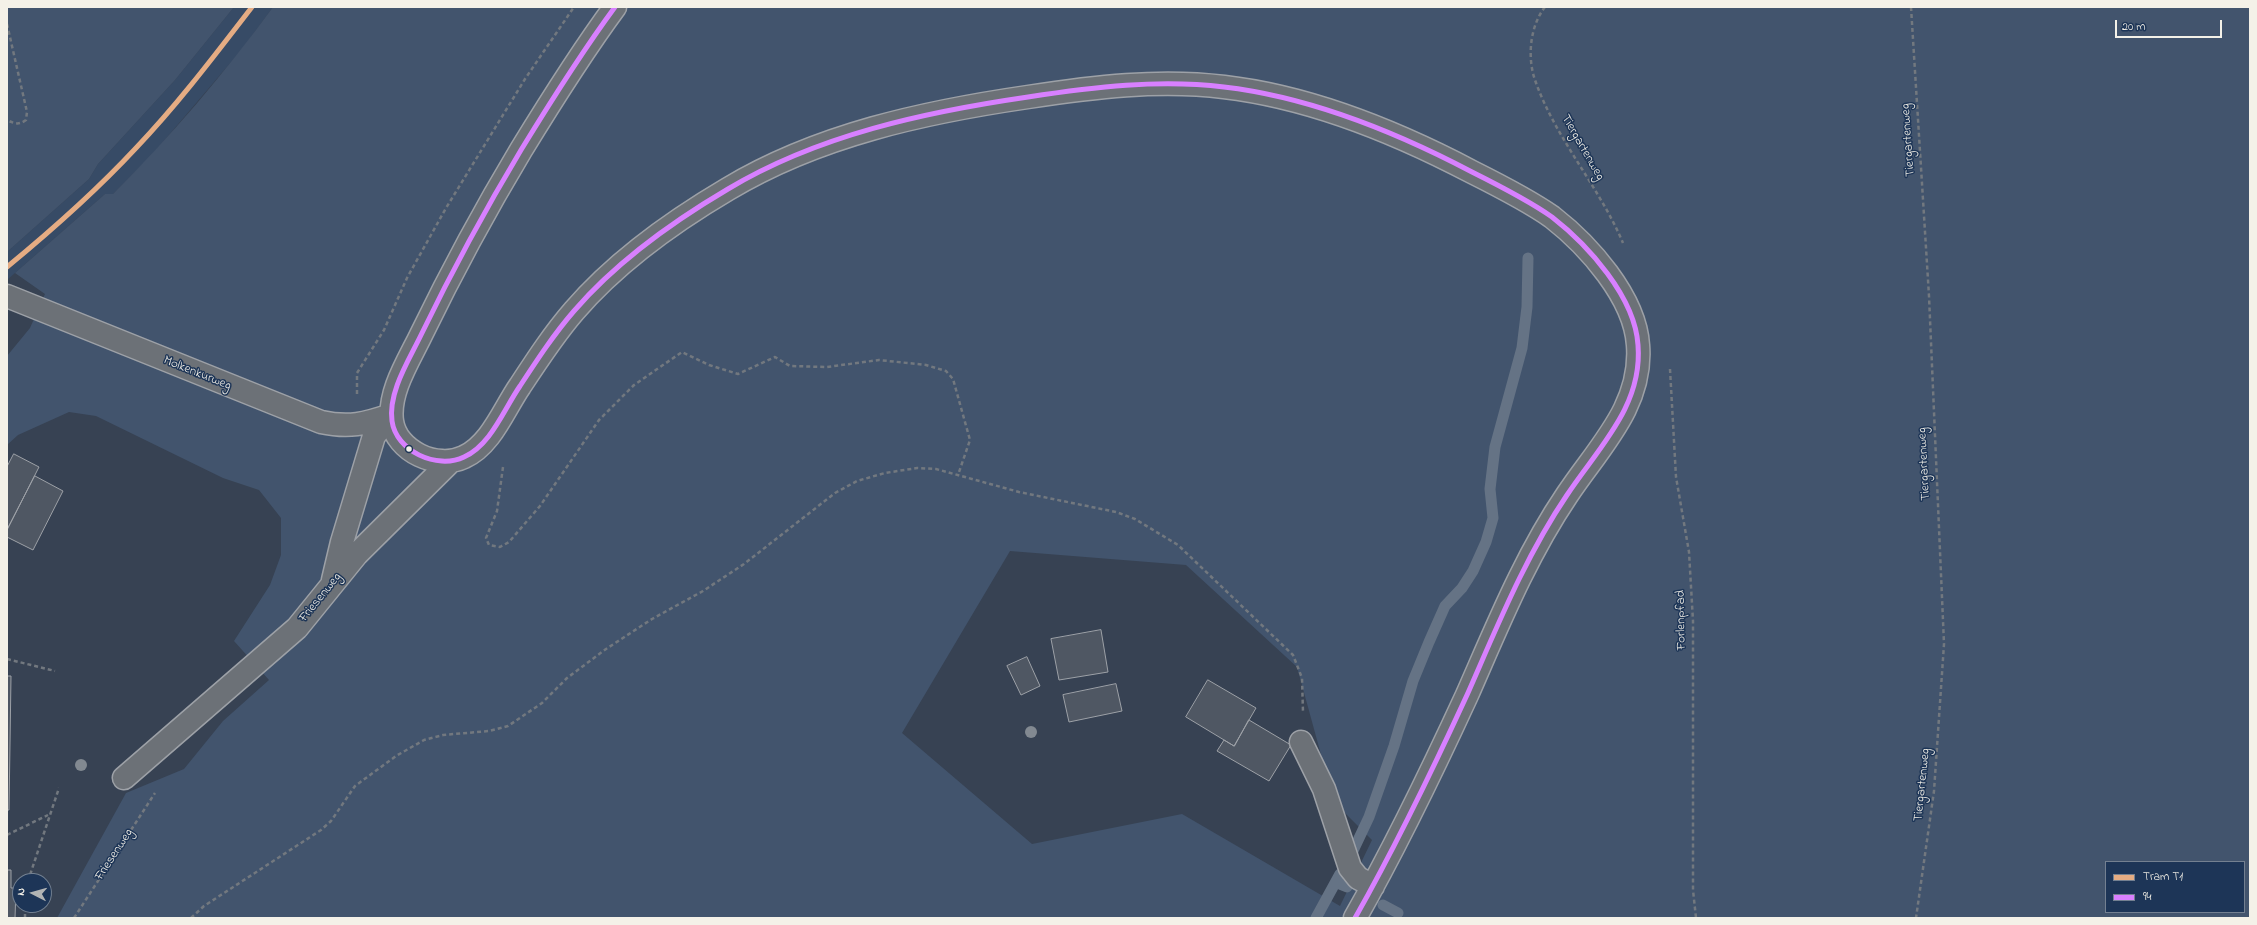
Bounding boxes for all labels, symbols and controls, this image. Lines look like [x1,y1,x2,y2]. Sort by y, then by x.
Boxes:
scale bar [2117,12,2224,38]
text: 20 m [2122,18,2145,36]
street label: Tiergartenweg [1899,103,1919,177]
street label: Tiergartenweg [1557,112,1607,184]
street label: Molkenkurweg [161,353,233,395]
street label: Tiergartenweg [1915,427,1935,501]
unlabelled marker [404,444,414,454]
street label: Friesenweg [296,570,346,626]
street label: Forlenpfad [1674,590,1690,650]
street label: Tiergartenweg [1911,748,1935,822]
street label: Friesenweg [92,826,138,884]
legend [2105,861,2245,913]
text: Tram T1 [2143,868,2183,886]
north arrow [12,873,52,913]
text: N [13,887,29,896]
text: 94 [2143,888,2152,906]

